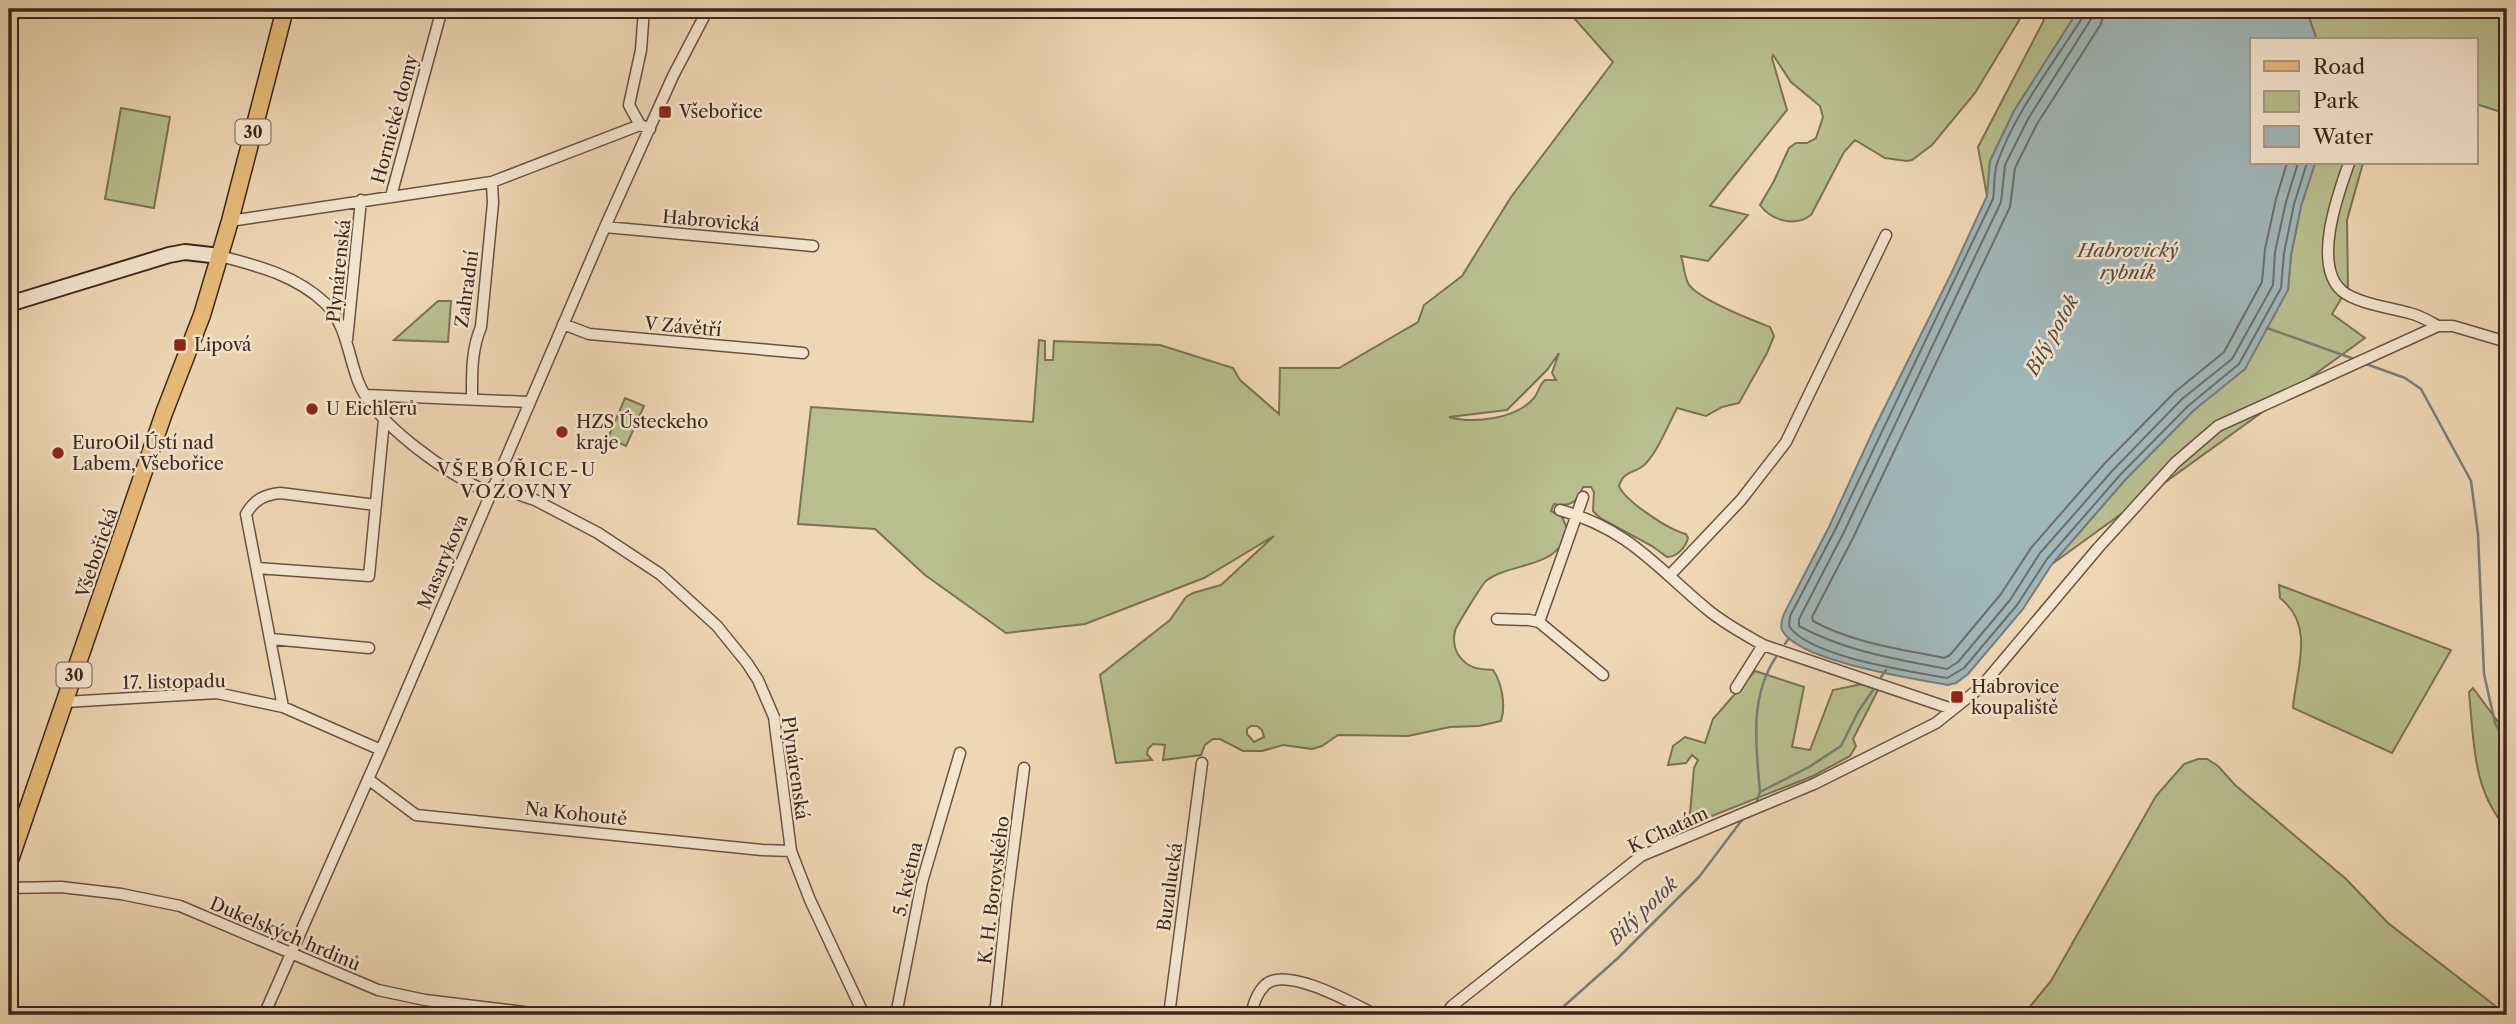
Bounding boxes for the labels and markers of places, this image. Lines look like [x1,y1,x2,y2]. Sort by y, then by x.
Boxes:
place label: Všebořice [678,101,763,123]
marker: Všebořice [657,104,673,120]
place label: Lipová [194,334,252,356]
marker: Lipová [172,337,188,353]
place label: U Eichlerů [326,398,417,420]
marker: U Eichlerů [304,401,320,417]
place label: HZS Ústeckeho kraje [576,410,708,454]
marker: HZS Ústeckeho kraje [554,424,570,440]
place label: EuroOil Ústí nad Labem, Všebořice [72,431,224,475]
marker: EuroOil Ústí nad Labem, Všebořice [50,445,66,461]
place label: Habrovice koupaliště [1971,676,2059,719]
marker: Habrovice koupaliště [1949,689,1965,705]

